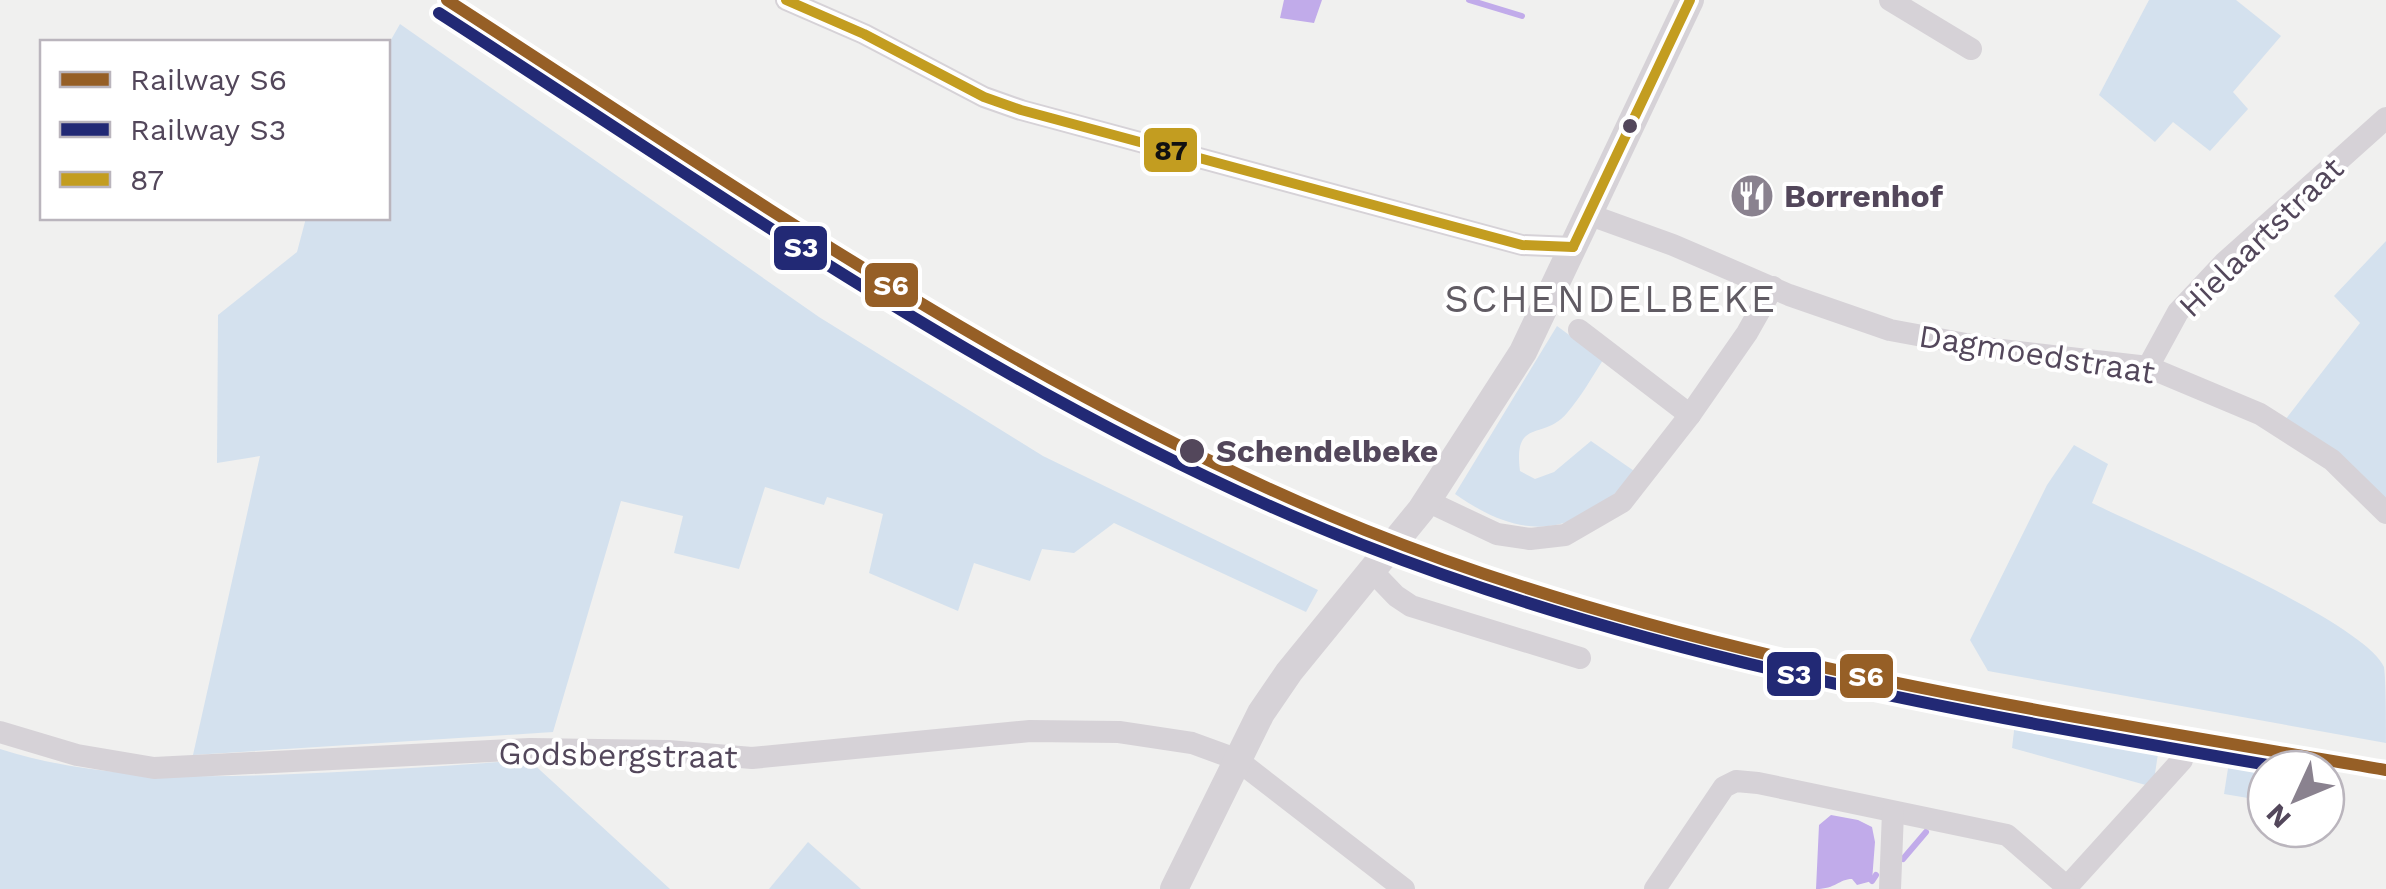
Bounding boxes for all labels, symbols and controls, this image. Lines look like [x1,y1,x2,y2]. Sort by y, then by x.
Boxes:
legend [40,40,390,220]
text: Railway S6 [130,62,287,97]
text: Railway S3 [130,112,286,147]
unlabelled marker [1620,116,1640,136]
line badge: 87 [1142,126,1199,174]
text: 87 [1154,134,1188,167]
street label: Hielaartstraat [2171,149,2351,325]
text: 87 [130,162,164,197]
restaurant icon: Borrenhof [1729,173,1775,219]
place label: Borrenhof [1784,177,1944,215]
line badge: S3 [772,224,829,272]
text: S3 [784,231,818,264]
line badge: S6 [863,261,920,309]
text: S6 [873,269,909,302]
district label: SCHENDELBEKE [1444,277,1778,321]
street label: Dagmoedstraat [1916,317,2158,391]
place label: Schendelbeke [1216,432,1438,470]
marker: Schendelbeke [1177,436,1207,466]
line badge: S3 [1765,650,1823,698]
line badge: S6 [1838,652,1895,700]
text: S3 [1777,658,1811,691]
text: S6 [1848,660,1884,693]
street label: Godsbergstraat [498,734,738,776]
north arrow [2246,749,2346,849]
text: N [2259,797,2297,835]

